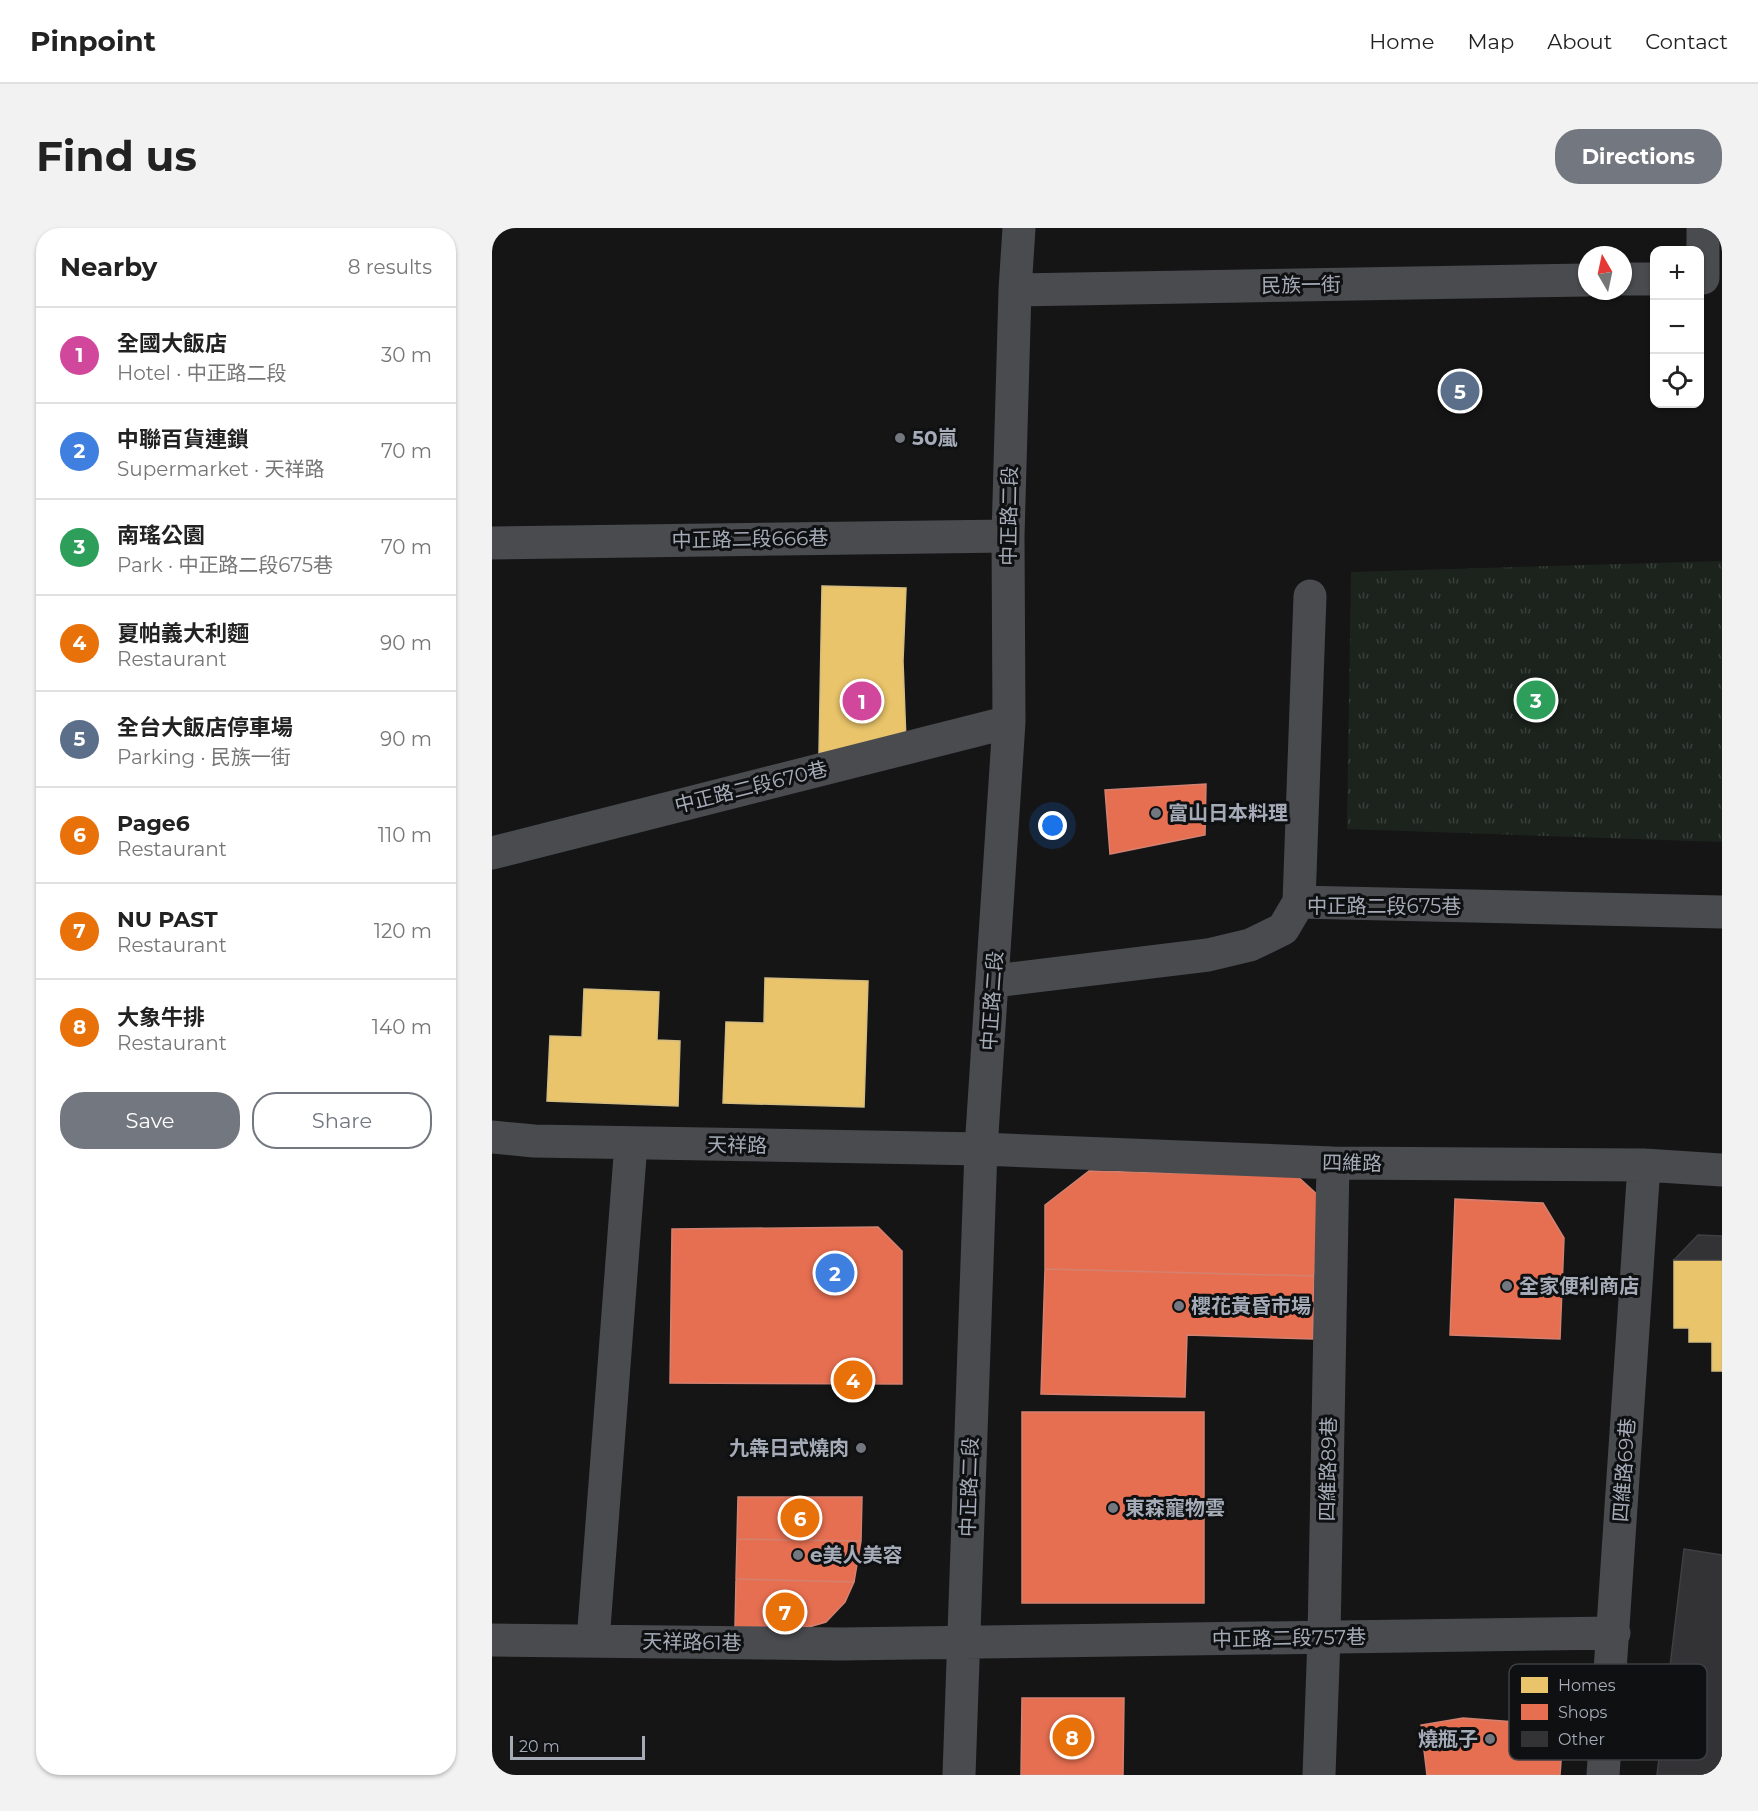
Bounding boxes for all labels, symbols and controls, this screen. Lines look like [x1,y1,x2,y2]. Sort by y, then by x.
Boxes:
text: Pinpoint [30,24,156,58]
text: Home [1369,29,1434,54]
text: Map [1467,29,1514,54]
text: About [1547,29,1612,54]
text: Contact [1645,29,1728,54]
button: Directions [1555,129,1722,184]
text: Find us [36,130,197,182]
north arrow [1578,246,1632,300]
map controls [1650,246,1704,408]
button: + [1650,246,1704,300]
text: Nearby [60,251,157,283]
text: 8 results [348,255,432,279]
street label: 民族一街 [1261,272,1341,298]
button: − [1650,300,1704,354]
text: 全國大飯店 [117,330,227,357]
text: 1 [76,343,83,367]
text: 30 m [381,343,432,367]
button: locate [1650,354,1704,408]
text: Hotel · 中正路二段 [117,361,287,385]
pin: 5 [1440,368,1480,414]
text: 中聯百貨連鎖 [117,426,249,453]
place label: 50嵐 [912,426,957,450]
marker: 50嵐 [893,431,907,445]
text: 2 [74,439,85,463]
text: 70 m [381,439,432,463]
text: Supermarket · 天祥路 [117,457,324,481]
street label: 中正路二段 [996,466,1022,566]
text: 南瑤公園 [117,522,205,549]
street label: 中正路二段666巷 [672,526,828,552]
text: 3 [74,535,85,559]
text: 70 m [381,535,432,559]
text: Park · 中正路二段675巷 [117,553,333,577]
text: 夏帕義大利麵 [117,620,249,647]
text: 4 [73,631,86,655]
text: 90 m [380,631,432,655]
text: Restaurant [117,647,227,671]
pin: 1 [842,678,881,724]
pin: 3 [1516,678,1556,722]
text: 全台大飯店停車場 [117,714,293,741]
text: 5 [74,727,85,751]
text: 90 m [380,727,432,751]
text: Parking · 民族一街 [117,745,291,769]
street label: 中正路二段670巷 [672,756,830,818]
place label: 富山日本料理 [1168,801,1288,825]
marker: 富山日本料理 [1149,806,1163,820]
text: Page6 [117,810,190,837]
your location [1038,811,1067,840]
text: 6 [73,823,86,847]
text: 110 m [378,823,432,847]
text: Restaurant [117,837,227,861]
street label: 中正路二段675巷 [1307,894,1461,918]
text: NU PAST [117,906,218,933]
text: 7 [73,919,86,943]
text: 120 m [374,919,432,943]
text: Restaurant [117,933,227,957]
street label: 中正路二段 [977,950,1007,1052]
text: 大象牛排 [117,1004,205,1031]
text: 8 [73,1015,86,1039]
text: 140 m [372,1015,432,1039]
text: Restaurant [117,1031,227,1055]
button: Save [60,1092,240,1149]
button: Share [252,1092,432,1149]
street label: 天祥路 [707,1132,767,1158]
street label: 四維路 [1322,1150,1382,1176]
pin: 2 [816,1250,854,1296]
place label: 全家便利商店 [1519,1274,1639,1298]
marker: 全家便利商店 [1500,1279,1514,1293]
place label: 櫻花黃昏市場 [1191,1294,1311,1318]
marker: 櫻花黃昏市場 [1172,1299,1186,1313]
pin: 4 [834,1358,872,1402]
street label: 四維路89巷 [1315,1416,1341,1522]
street label: 四維路69巷 [1608,1417,1640,1523]
place label: 九犇日式燒肉 [729,1436,849,1460]
street label: 中正路二段 [955,1437,983,1537]
marker: 九犇日式燒肉 [854,1441,868,1455]
pin: 6 [780,1496,820,1540]
place label: 東森寵物雲 [1125,1496,1225,1520]
marker: 東森寵物雲 [1106,1501,1120,1515]
place label: e美人美容 [810,1543,903,1567]
marker: e美人美容 [791,1548,805,1562]
pin: 7 [766,1590,804,1634]
street label: 中正路二段757巷 [1212,1625,1366,1651]
street label: 天祥路61巷 [642,1629,742,1655]
legend [1509,1664,1707,1760]
text: Homes [1558,1676,1616,1695]
text: Shops [1558,1703,1608,1722]
pin: 8 [1052,1714,1092,1760]
place label: 燒瓶子 [1418,1727,1478,1751]
text: Other [1558,1730,1605,1749]
marker: 燒瓶子 [1483,1732,1497,1746]
scale bar [510,1733,645,1760]
text: 20 m [519,1737,560,1756]

